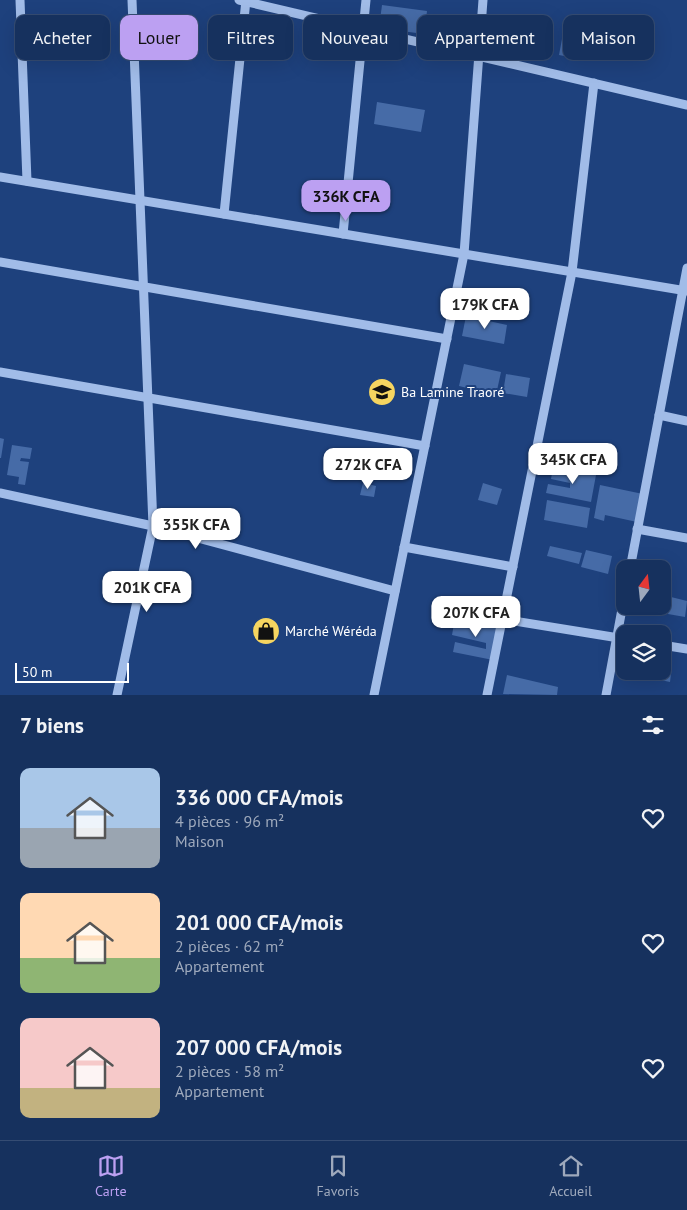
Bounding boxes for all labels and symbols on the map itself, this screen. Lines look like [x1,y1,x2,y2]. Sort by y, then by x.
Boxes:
pin: 336K CFA [294,180,398,222]
pin: 179K CFA [433,288,537,330]
school or university icon: Ba Lamine Traoré [367,377,397,407]
place label: Ba Lamine Traoré [401,383,504,401]
pin: 345K CFA [521,442,625,485]
pin: 272K CFA [316,448,420,490]
pin: 355K CFA [144,508,248,550]
north arrow [616,560,671,615]
pin: 201K CFA [95,570,199,613]
pin: 207K CFA [424,596,528,638]
shop icon: Marché Wéréda [251,616,281,646]
place label: Marché Wéréda [285,622,377,640]
scale bar [15,660,129,683]

